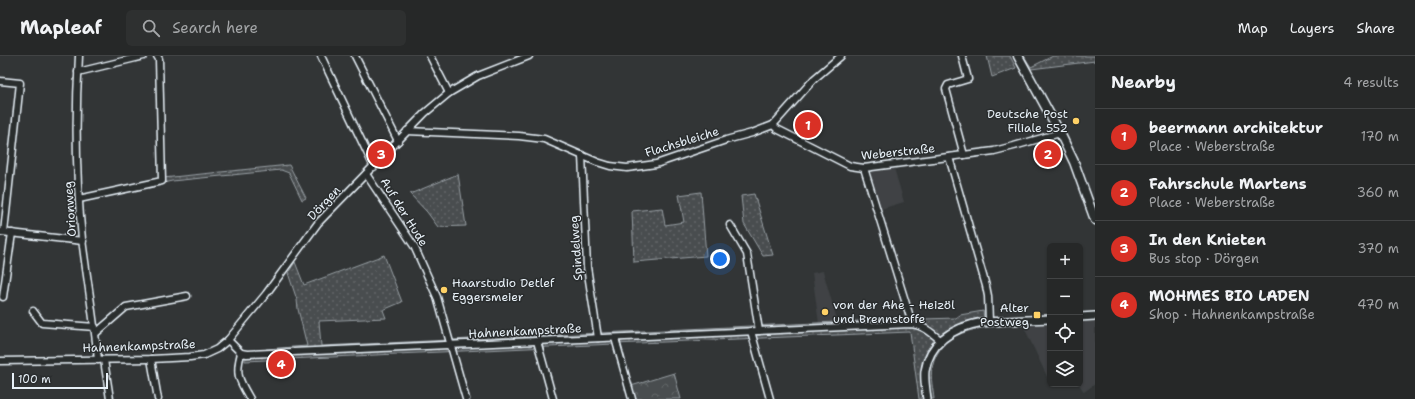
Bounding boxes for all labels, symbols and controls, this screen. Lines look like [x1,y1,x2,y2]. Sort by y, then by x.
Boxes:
search box [126,10,406,46]
text: Mapleaf [20,15,102,40]
icon: search [140,17,162,39]
text: Search here [172,18,258,38]
text: Map [1238,19,1268,37]
text: Layers [1290,19,1334,37]
text: Share [1356,19,1395,37]
text: Nearby [1111,71,1176,93]
text: 4 results [1343,74,1399,91]
place label: Deutsche Post Filiale 552 [987,106,1068,136]
pin: 1 [795,110,821,140]
marker: Deutsche Post Filiale 552 [1071,116,1081,126]
text: beermann architektur [1149,118,1323,138]
street label: Flachsbleiche [643,123,721,161]
text: 1 [1121,128,1127,145]
text: 170 m [1361,128,1399,145]
text: Place · Weberstraße [1149,138,1275,155]
pin: 3 [368,139,394,169]
pin: 2 [1035,139,1061,169]
street label: Weberstraße [860,140,936,164]
text: Fahrschule Martens [1149,174,1307,194]
street label: Auf der Hude [377,175,432,249]
street label: Orionweg [60,181,80,237]
street label: Dörgen [304,182,344,224]
text: 2 [1119,184,1129,201]
text: 360 m [1357,184,1399,201]
text: Place · Weberstraße [1149,194,1275,211]
street label: Spindelweg [566,215,586,281]
text: In den Knieten [1149,230,1266,250]
text: 3 [1119,240,1129,257]
text: 370 m [1357,240,1399,257]
map controls [1047,243,1083,387]
button: + [1047,243,1083,279]
your location [710,249,730,269]
text: Bus stop · Dörgen [1149,250,1259,267]
place label: Haarstudio Detlef Eggersmeier [452,275,555,305]
button: − [1047,279,1083,315]
marker: Haarstudio Detlef Eggersmeier [439,285,449,295]
text: MOHMES BIO LADEN [1149,286,1310,306]
text: 4 [1119,296,1129,313]
text: 470 m [1357,296,1399,313]
place label: von der Ahe - Heizöl und Brennstoffe [833,297,955,327]
place label: Alter Postweg [980,300,1029,330]
text: Shop · Hahnenkampstraße [1149,306,1315,323]
marker: von der Ahe - Heizöl und Brennstoffe [820,307,830,317]
marker: Alter Postweg [1032,310,1042,320]
button: locate [1047,315,1083,351]
street label: Hahnenkampstraße [468,320,582,342]
street label: Hahnenkampstraße [82,336,196,356]
pin: 4 [268,349,294,379]
button: layers [1047,351,1083,387]
scale bar [12,371,108,390]
text: 100 m [18,372,51,387]

